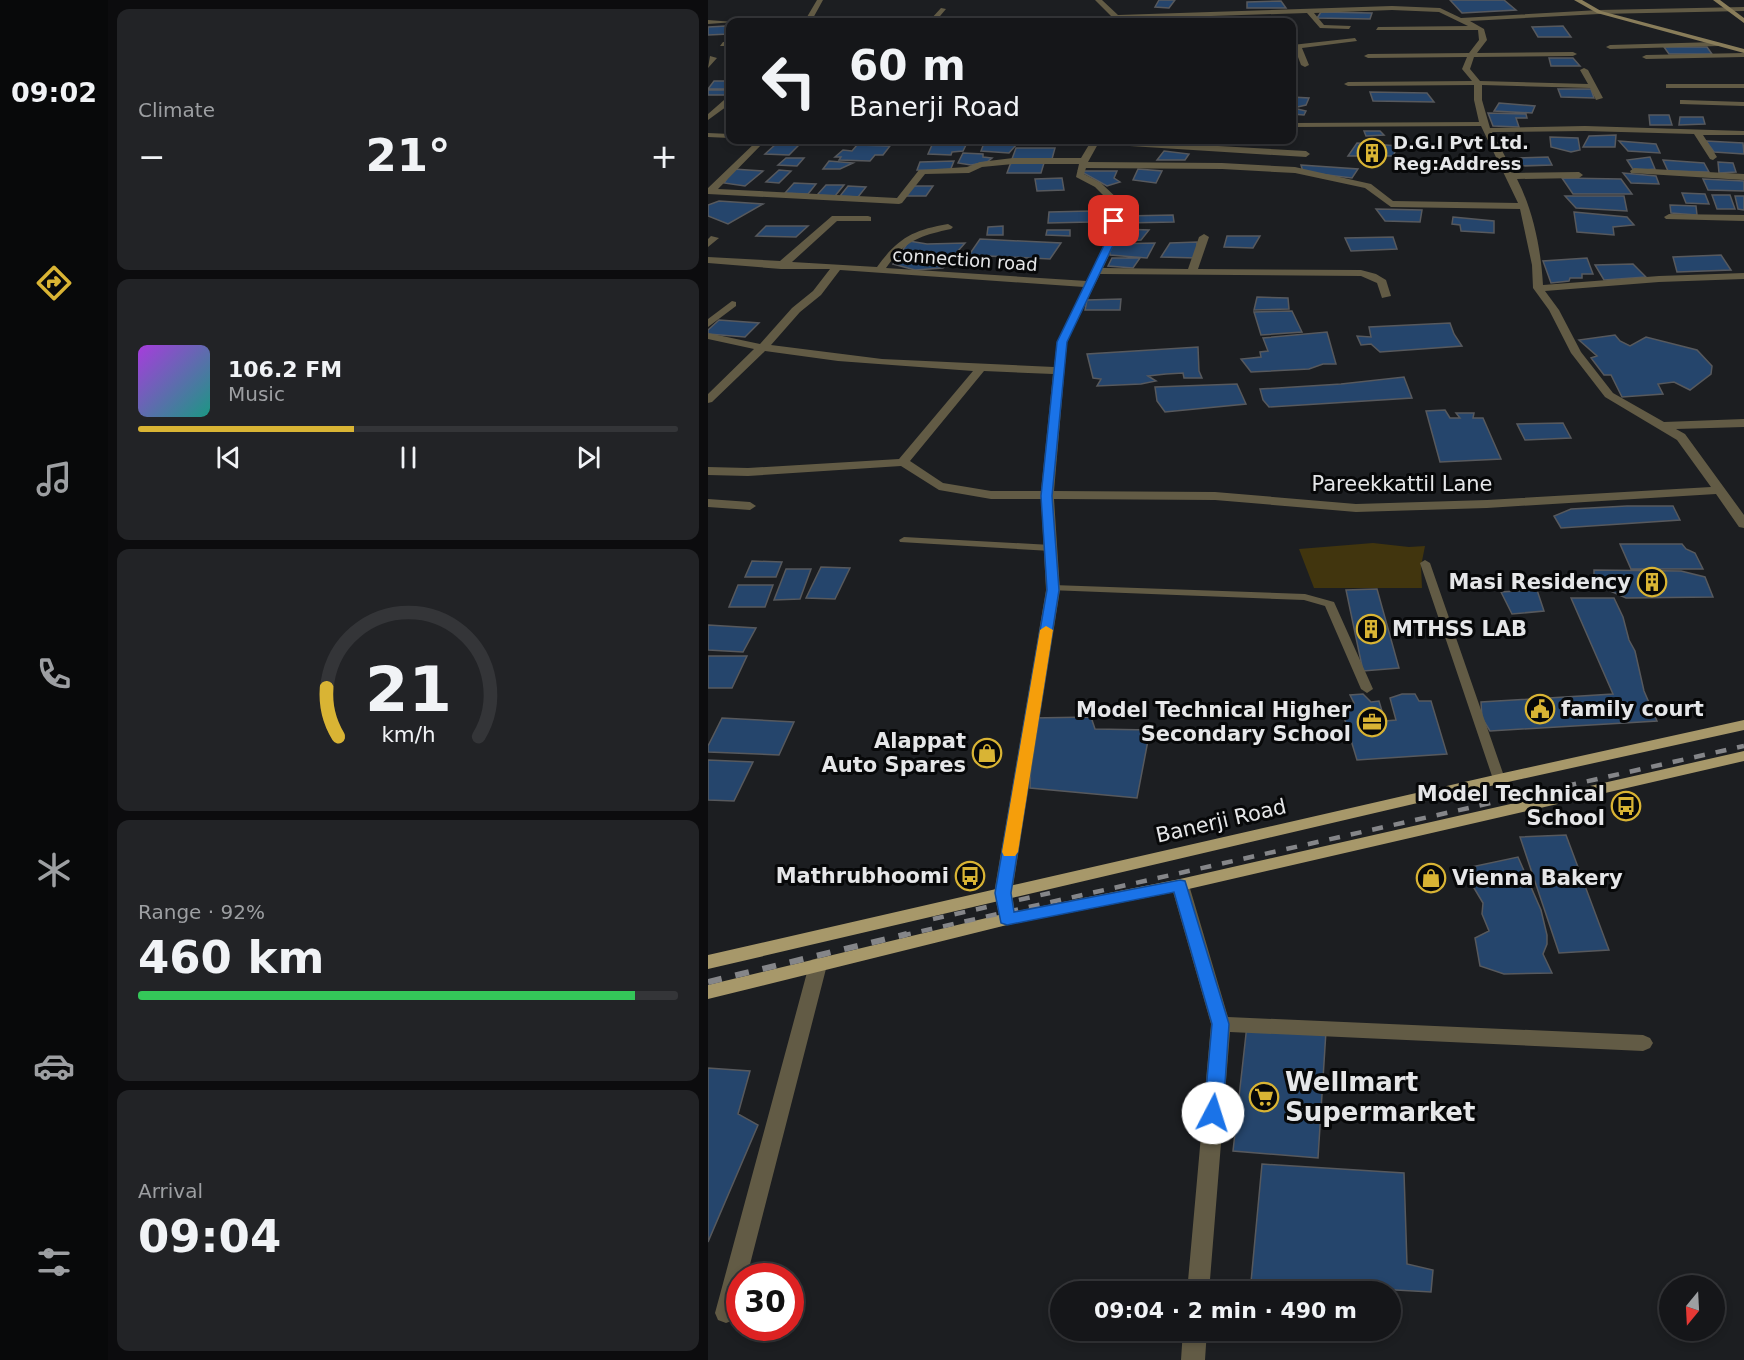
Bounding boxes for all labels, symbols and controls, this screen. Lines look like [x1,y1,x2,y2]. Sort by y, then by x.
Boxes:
text: 60 m [849,41,966,90]
icon: left [750,42,828,120]
text: 09:02 [11,77,97,108]
text: Banerji Road [849,91,1020,122]
text: Climate [138,98,215,122]
text: 21° [365,129,451,182]
place label: D.G.I Pvt Ltd. Reg:Address [1393,132,1529,174]
text: − [138,137,166,176]
text: + [650,137,678,176]
building icon: D.G.I Pvt Ltd. Reg:Address [1356,137,1388,169]
pin [1088,195,1139,246]
icon: arrive [1097,204,1130,237]
street label: connection road [892,244,1038,275]
icon: directions [33,262,75,304]
text: 106.2 FM [228,357,342,382]
text: Music [228,382,285,406]
icon: previous [212,441,245,474]
icon: pause [392,441,425,474]
icon: next [572,441,605,474]
icon: music [33,458,75,500]
street label: Pareekkattil Lane [1311,472,1493,496]
building icon: Masi Residency [1636,566,1668,598]
place label: Masi Residency [1448,570,1631,594]
building icon: MTHSS LAB [1355,613,1387,645]
place label: MTHSS LAB [1392,617,1527,641]
icon: phone [33,653,75,695]
text: 21 [365,653,451,726]
public building icon: family court [1524,693,1556,725]
place label: family court [1561,697,1704,721]
place label: Model Technical Higher Secondary School [1076,698,1352,746]
office icon: Model Technical Higher Secondary School [1356,706,1388,738]
text: km/h [381,722,435,747]
place label: Alappat Auto Spares [822,729,966,777]
shop icon: Alappat Auto Spares [971,737,1003,769]
place label: Model Technical School [1417,782,1605,830]
bus stop icon: Model Technical School [1610,790,1642,822]
street label: Banerji Road [1153,794,1289,848]
icon: climate [33,849,75,891]
bus stop icon: Mathrubhoomi [954,860,986,892]
shop icon: Vienna Bakery [1415,862,1447,894]
place label: Mathrubhoomi [776,864,949,888]
place label: Vienna Bakery [1452,866,1623,890]
text: Range · 92% [138,900,265,924]
text: 460 km [138,931,324,984]
icon: car [33,1045,75,1087]
place label: Wellmart Supermarket [1285,1067,1475,1127]
position arrow [1181,1081,1245,1145]
supermarket icon: Wellmart Supermarket [1248,1081,1280,1113]
text: Arrival [138,1179,203,1203]
text: 09:04 [138,1210,281,1263]
icon: filters [33,1241,75,1283]
speed limit sign: 30 [726,1263,804,1341]
north arrow [1659,1275,1725,1341]
map controls [1659,1275,1725,1341]
text: 09:04 · 2 min · 490 m [1094,1298,1357,1323]

